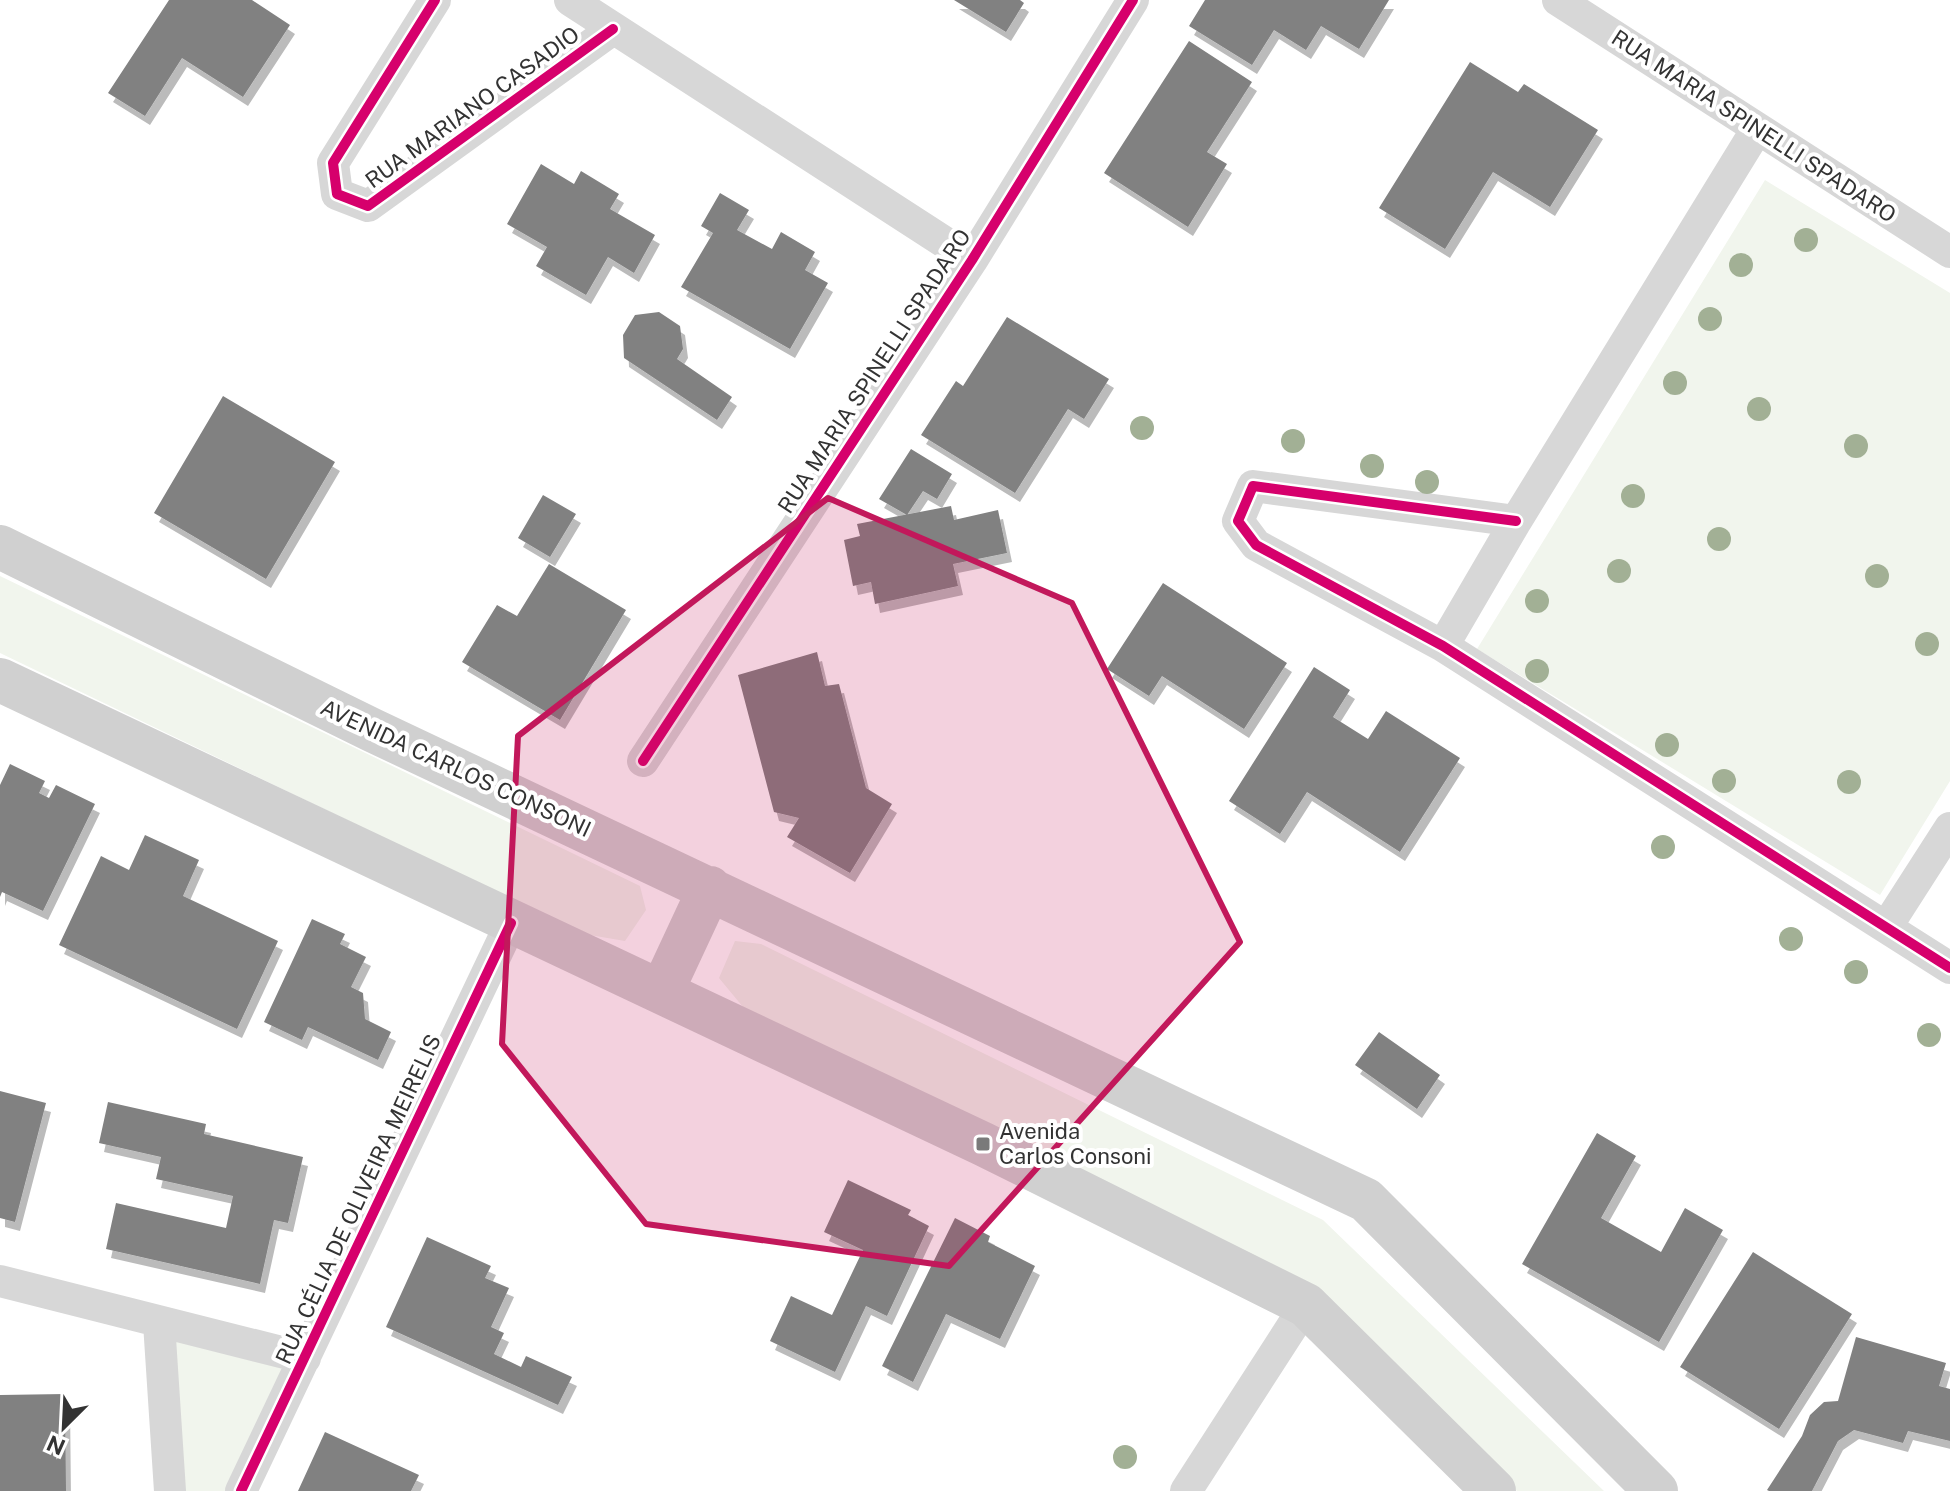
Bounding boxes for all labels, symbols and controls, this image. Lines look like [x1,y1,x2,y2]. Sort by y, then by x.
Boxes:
street label: RUA MARIANO CASADIO [360,21,584,193]
street label: RUA MARIA SPINELLI SPADARO [1607,24,1901,228]
street label: RUA MARIA SPINELLI SPADARO [772,224,976,518]
street label: AVENIDA CARLOS CONSONI [317,694,595,842]
street label: RUA CÉLIA DE OLIVEIRA MEIRELIS [270,1030,446,1368]
place label: Avenida Carlos Consoni [999,1118,1152,1169]
marker: Avenida Carlos Consoni [974,1135,992,1153]
north arrow [24,1387,104,1467]
text: N [43,1430,69,1461]

